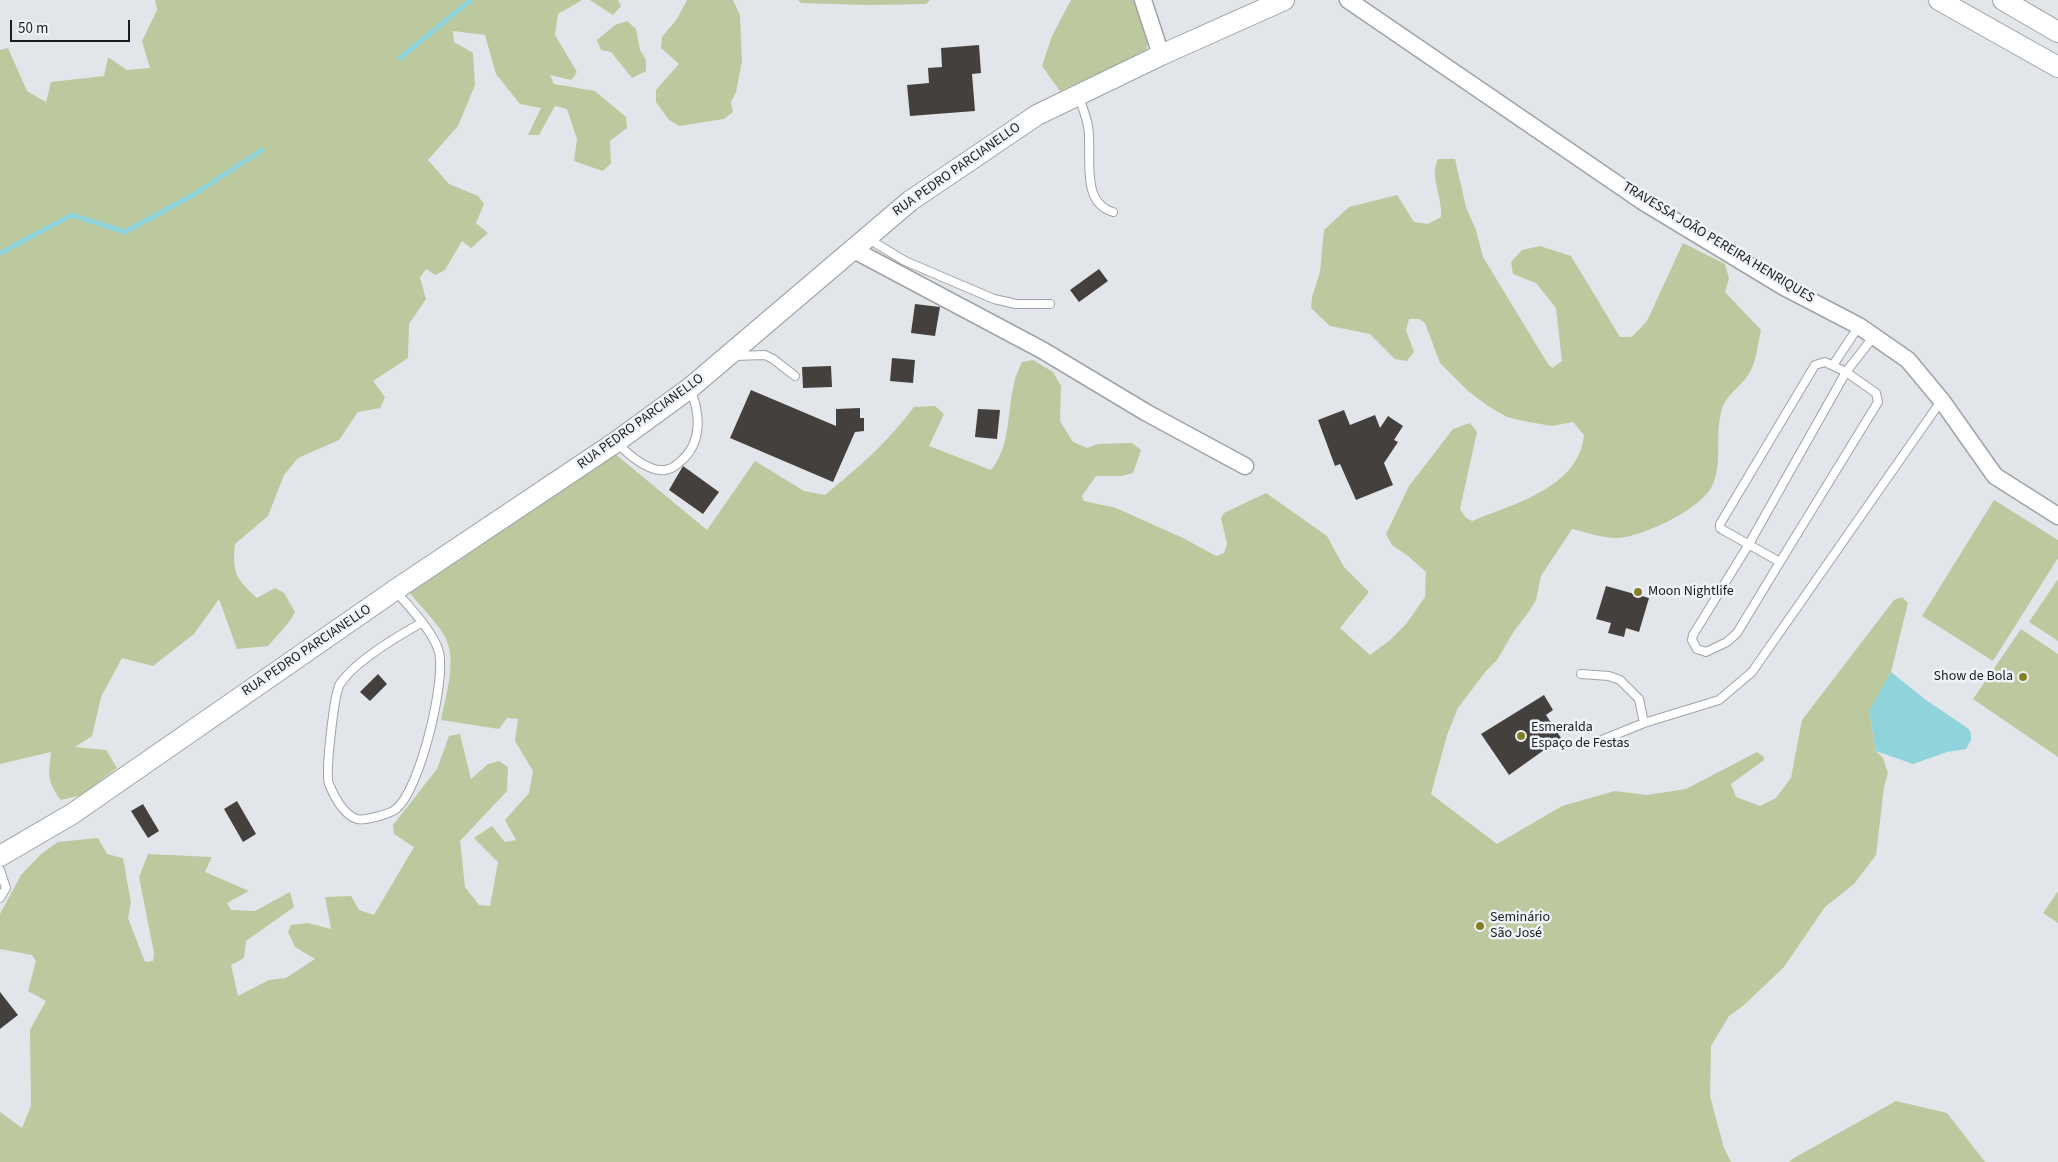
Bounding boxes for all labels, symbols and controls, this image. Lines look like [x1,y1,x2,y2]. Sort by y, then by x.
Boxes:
scale bar [12,10,132,42]
text: 50 m [18,18,48,39]
street label: RUA PEDRO PARCIANELLO [890,119,1024,221]
street label: TRAVESSA JOÃO PEREIRA HENRIQUES [1619,179,1817,307]
street label: RUA PEDRO PARCIANELLO [574,370,708,474]
place label: Moon Nightlife [1648,584,1734,600]
marker: Moon Nightlife [1632,586,1644,598]
street label: RUA PEDRO PARCIANELLO [239,601,375,701]
place label: Show de Bola [1934,669,2013,685]
marker: Show de Bola [2017,671,2029,683]
place label: Esmeralda Espaço de Festas [1531,720,1629,752]
marker: Esmeralda Espaço de Festas [1515,730,1527,742]
place label: Seminário São José [1490,910,1550,942]
marker: Seminário São José [1474,920,1486,932]

